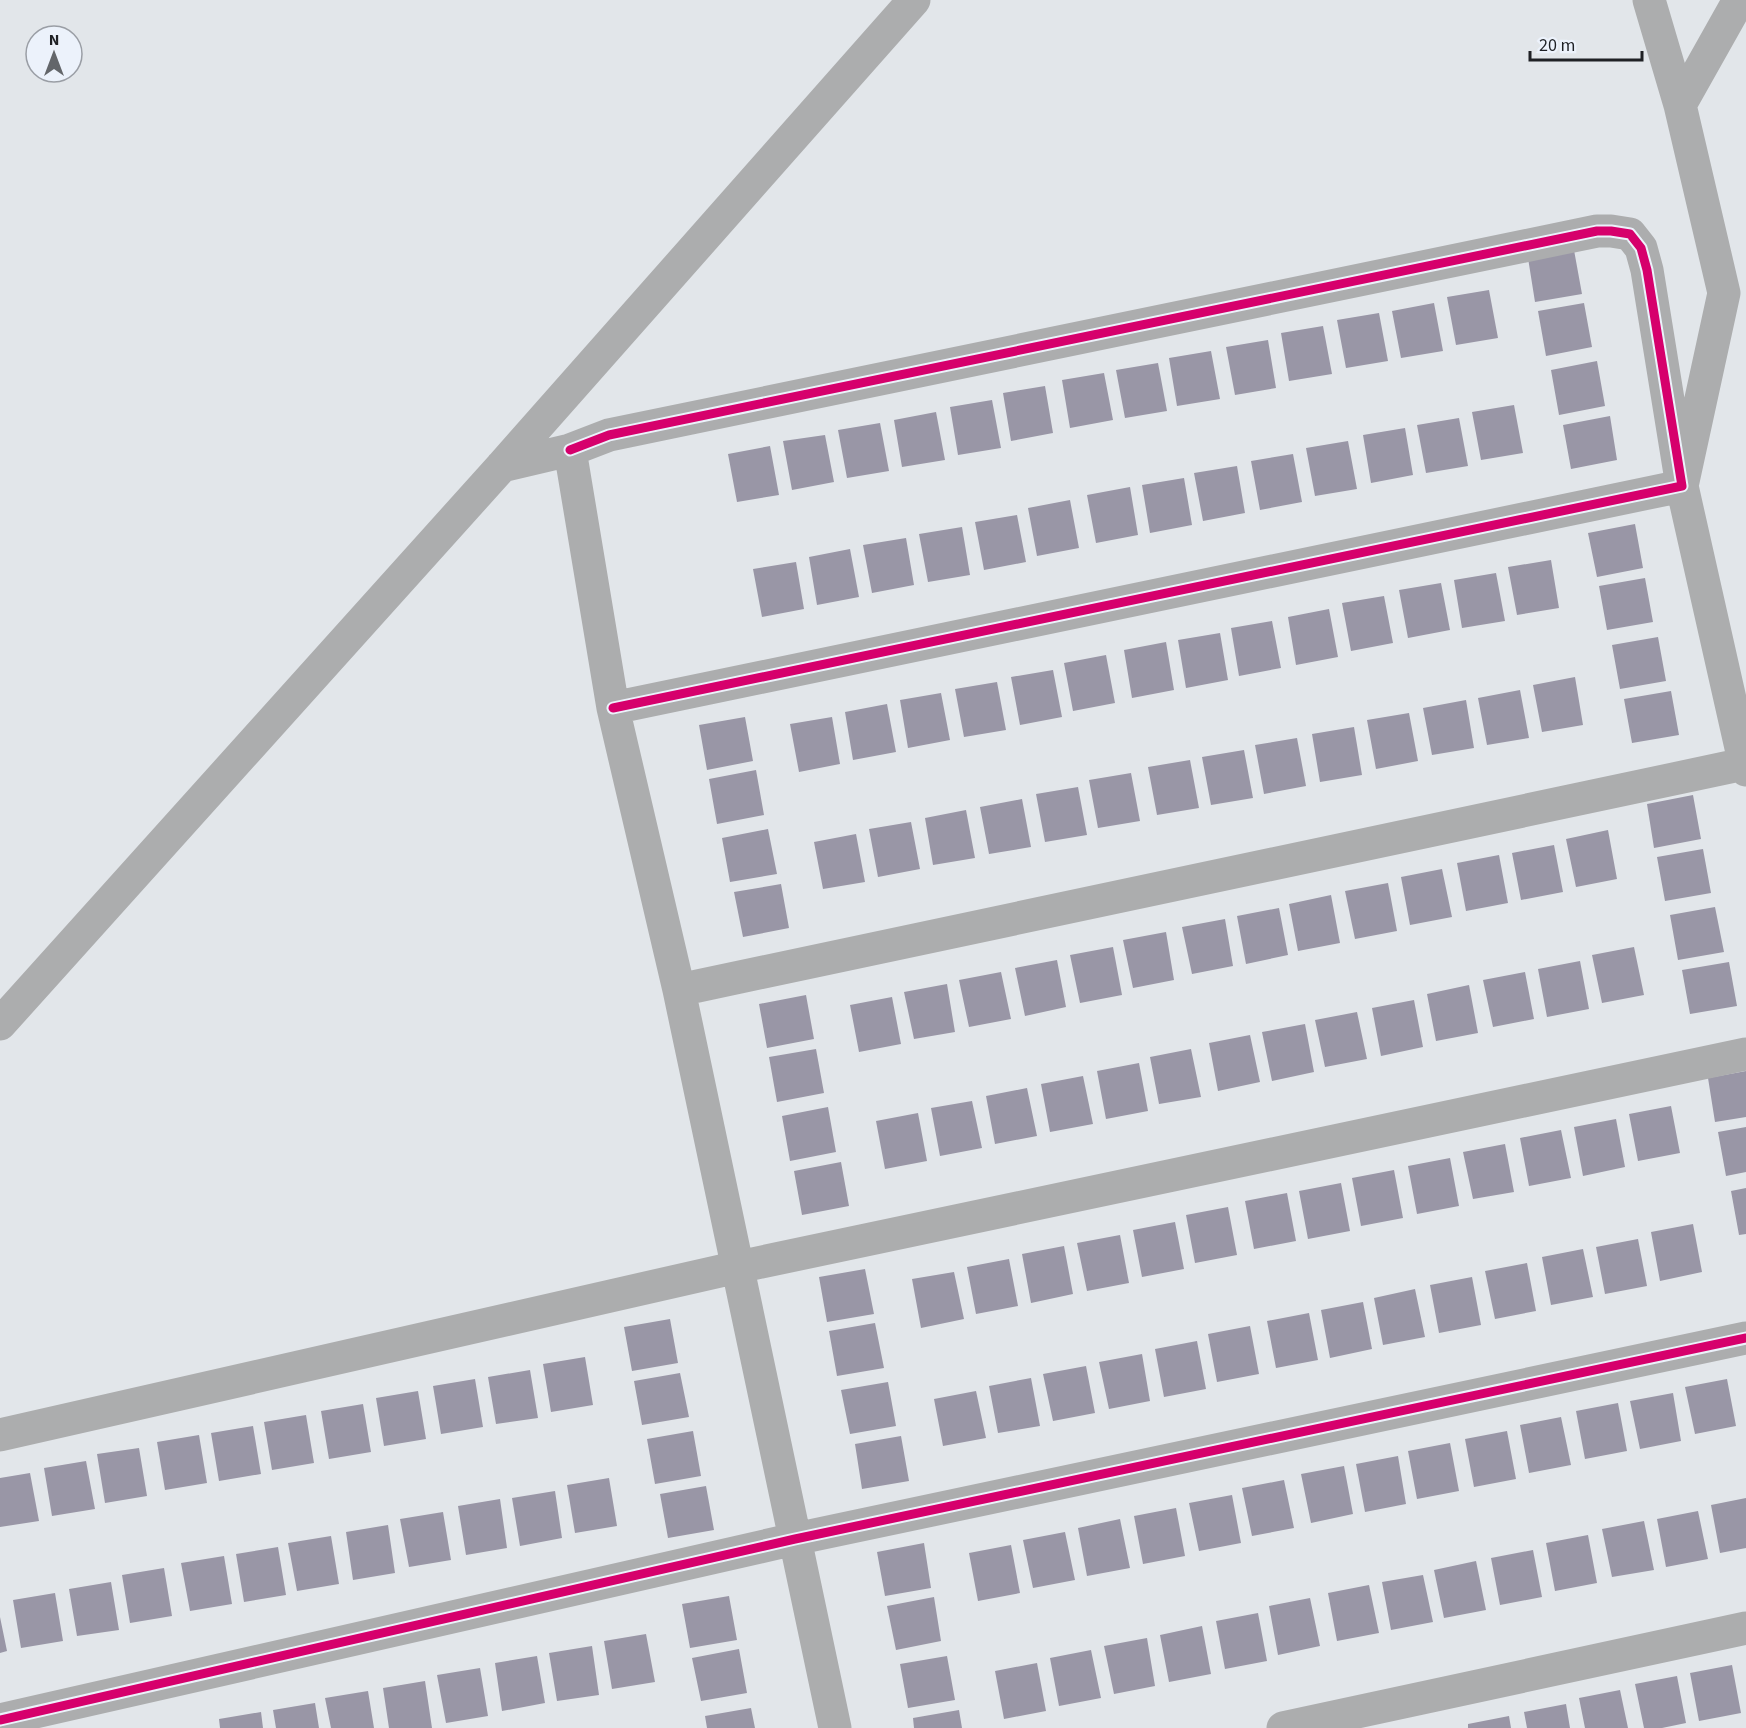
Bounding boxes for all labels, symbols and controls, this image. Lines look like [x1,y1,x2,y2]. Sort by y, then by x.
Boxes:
north arrow [24,24,84,84]
scale bar [1530,24,1642,62]
text: N [49,29,59,51]
text: 20 m [1539,33,1575,58]

